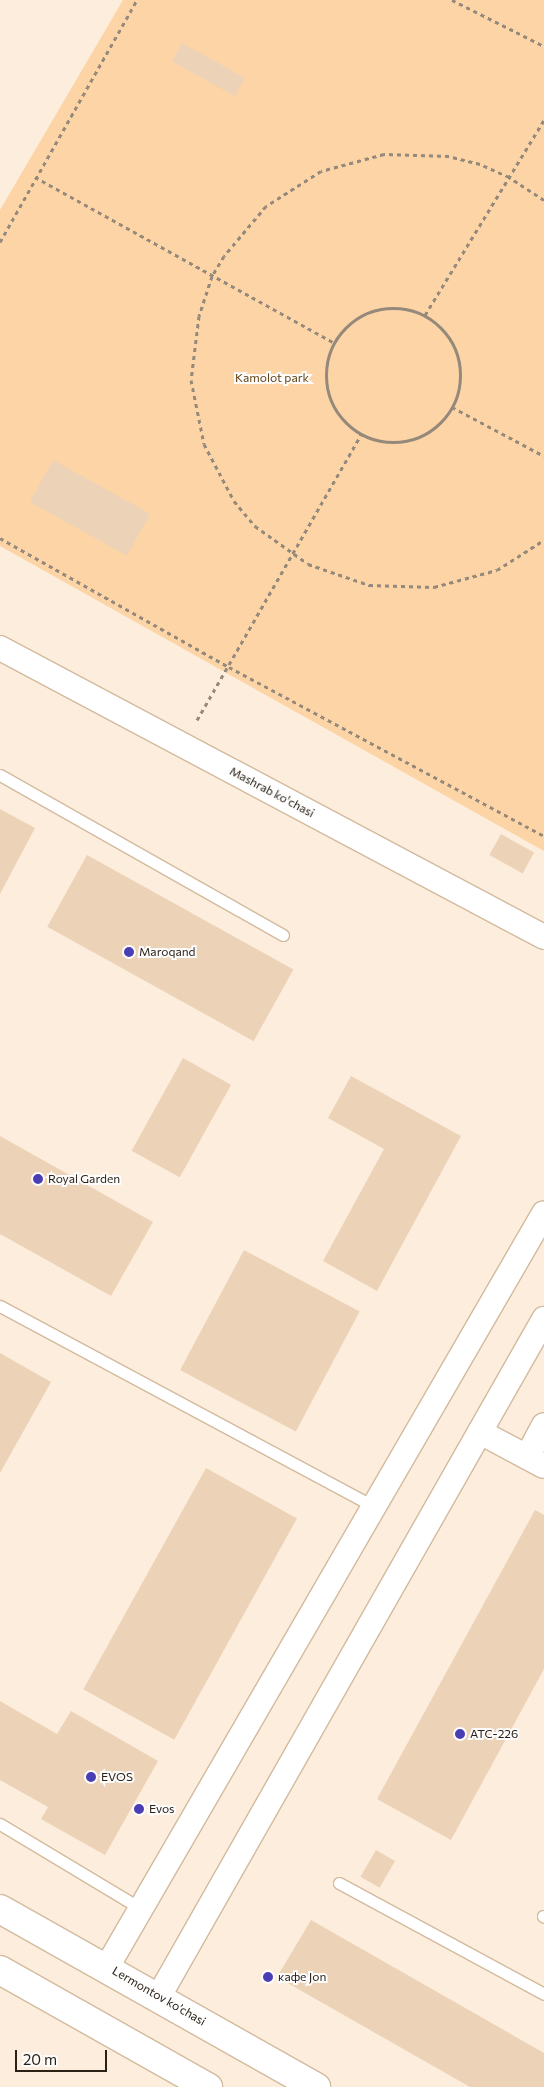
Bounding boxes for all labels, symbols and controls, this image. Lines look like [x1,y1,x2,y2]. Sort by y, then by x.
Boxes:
park label: Kamolot park [235,371,309,385]
street label: Mashrab ko'chasi [227,764,317,820]
place label: Maroqand [139,945,195,959]
marker: Maroqand [123,946,135,958]
place label: Royal Garden [48,1172,120,1186]
marker: Royal Garden [32,1173,44,1185]
place label: АТС-226 [470,1727,518,1741]
marker: АТС-226 [454,1728,466,1740]
place label: EVOS [101,1770,133,1784]
marker: EVOS [85,1771,97,1783]
place label: Evos [149,1802,174,1816]
marker: Evos [133,1803,145,1815]
street label: Lermontov ko’chasi [110,1963,208,2029]
place label: кафе Jon [278,1970,326,1984]
marker: кафе Jon [262,1971,274,1983]
scale bar [18,2040,110,2072]
text: 20 m [23,2050,57,2068]

